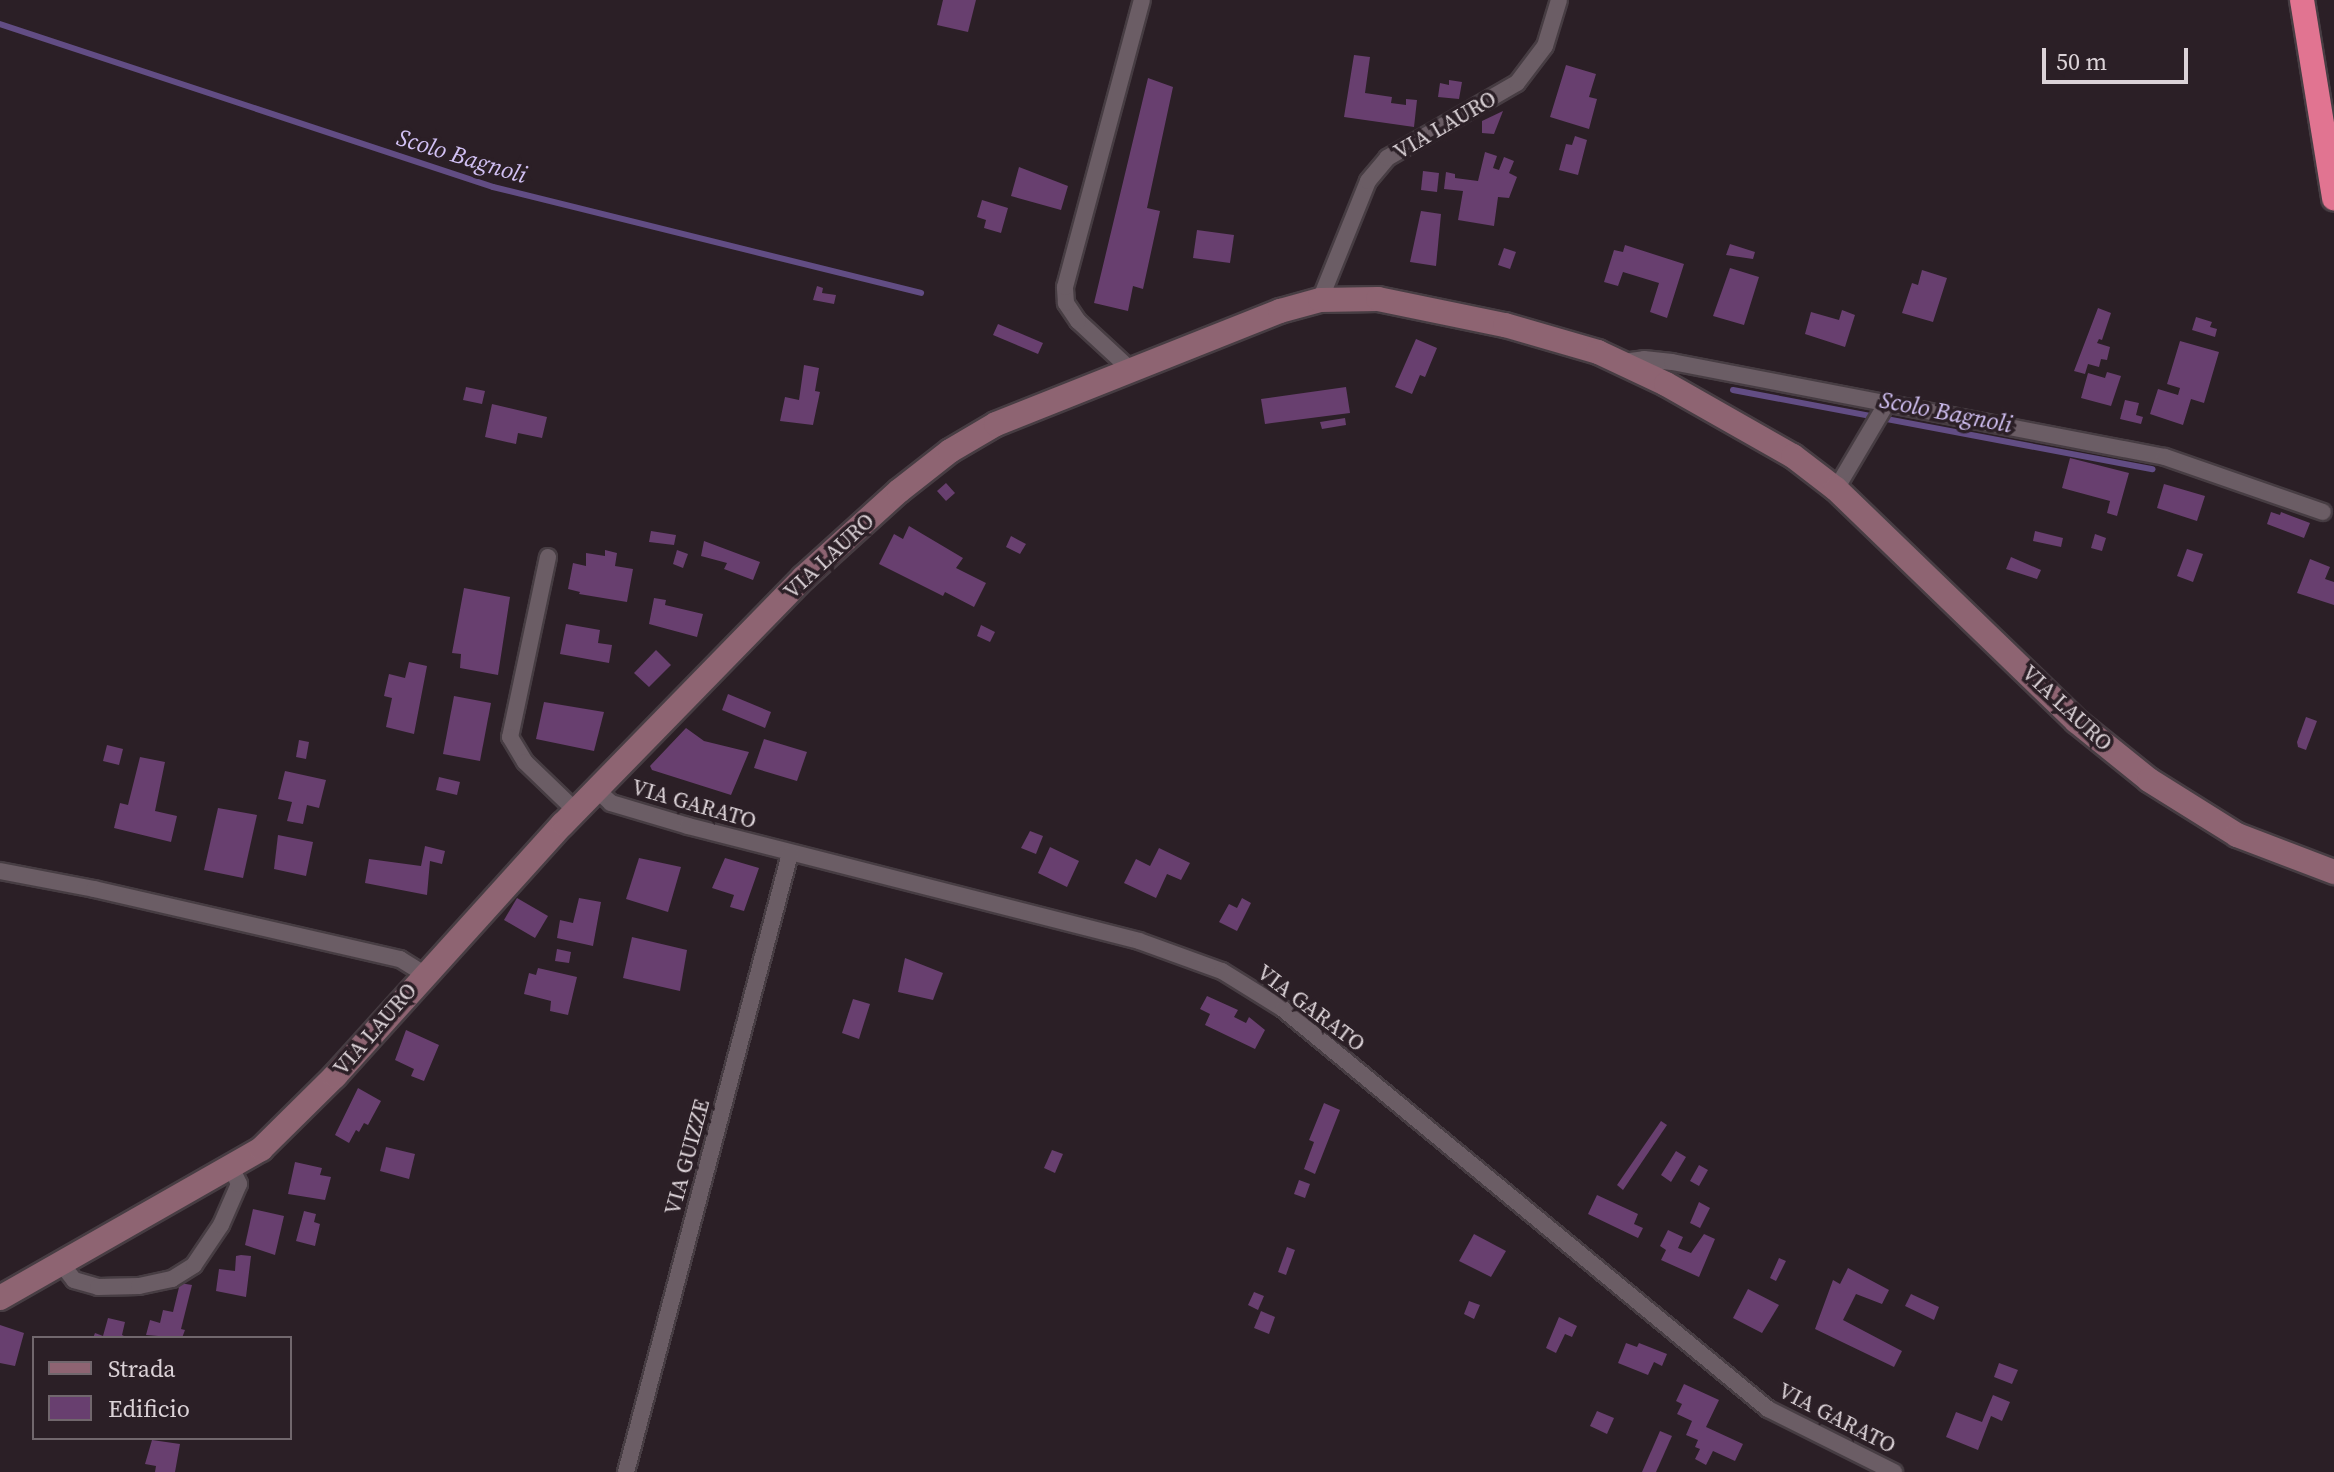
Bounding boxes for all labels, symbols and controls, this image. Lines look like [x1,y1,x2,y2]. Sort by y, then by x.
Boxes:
scale bar [2046,32,2192,82]
text: 50 m [2056,45,2107,78]
street label: VIA LAURO [1389,85,1501,165]
water label: Scolo Bagnoli [394,123,530,189]
water label: Scolo Bagnoli [1877,385,2015,439]
street label: VIA LAURO [778,508,880,604]
street label: VIA LAURO [2016,660,2118,756]
street label: VIA GARATO [629,774,759,834]
street label: VIA GARATO [1252,959,1370,1057]
street label: VIA LAURO [328,977,422,1081]
street label: VIA GUIZZE [659,1096,715,1218]
legend [32,1336,292,1440]
text: Strada [108,1352,176,1385]
street label: VIA GARATO [1774,1377,1900,1459]
text: Edificio [108,1392,190,1425]

